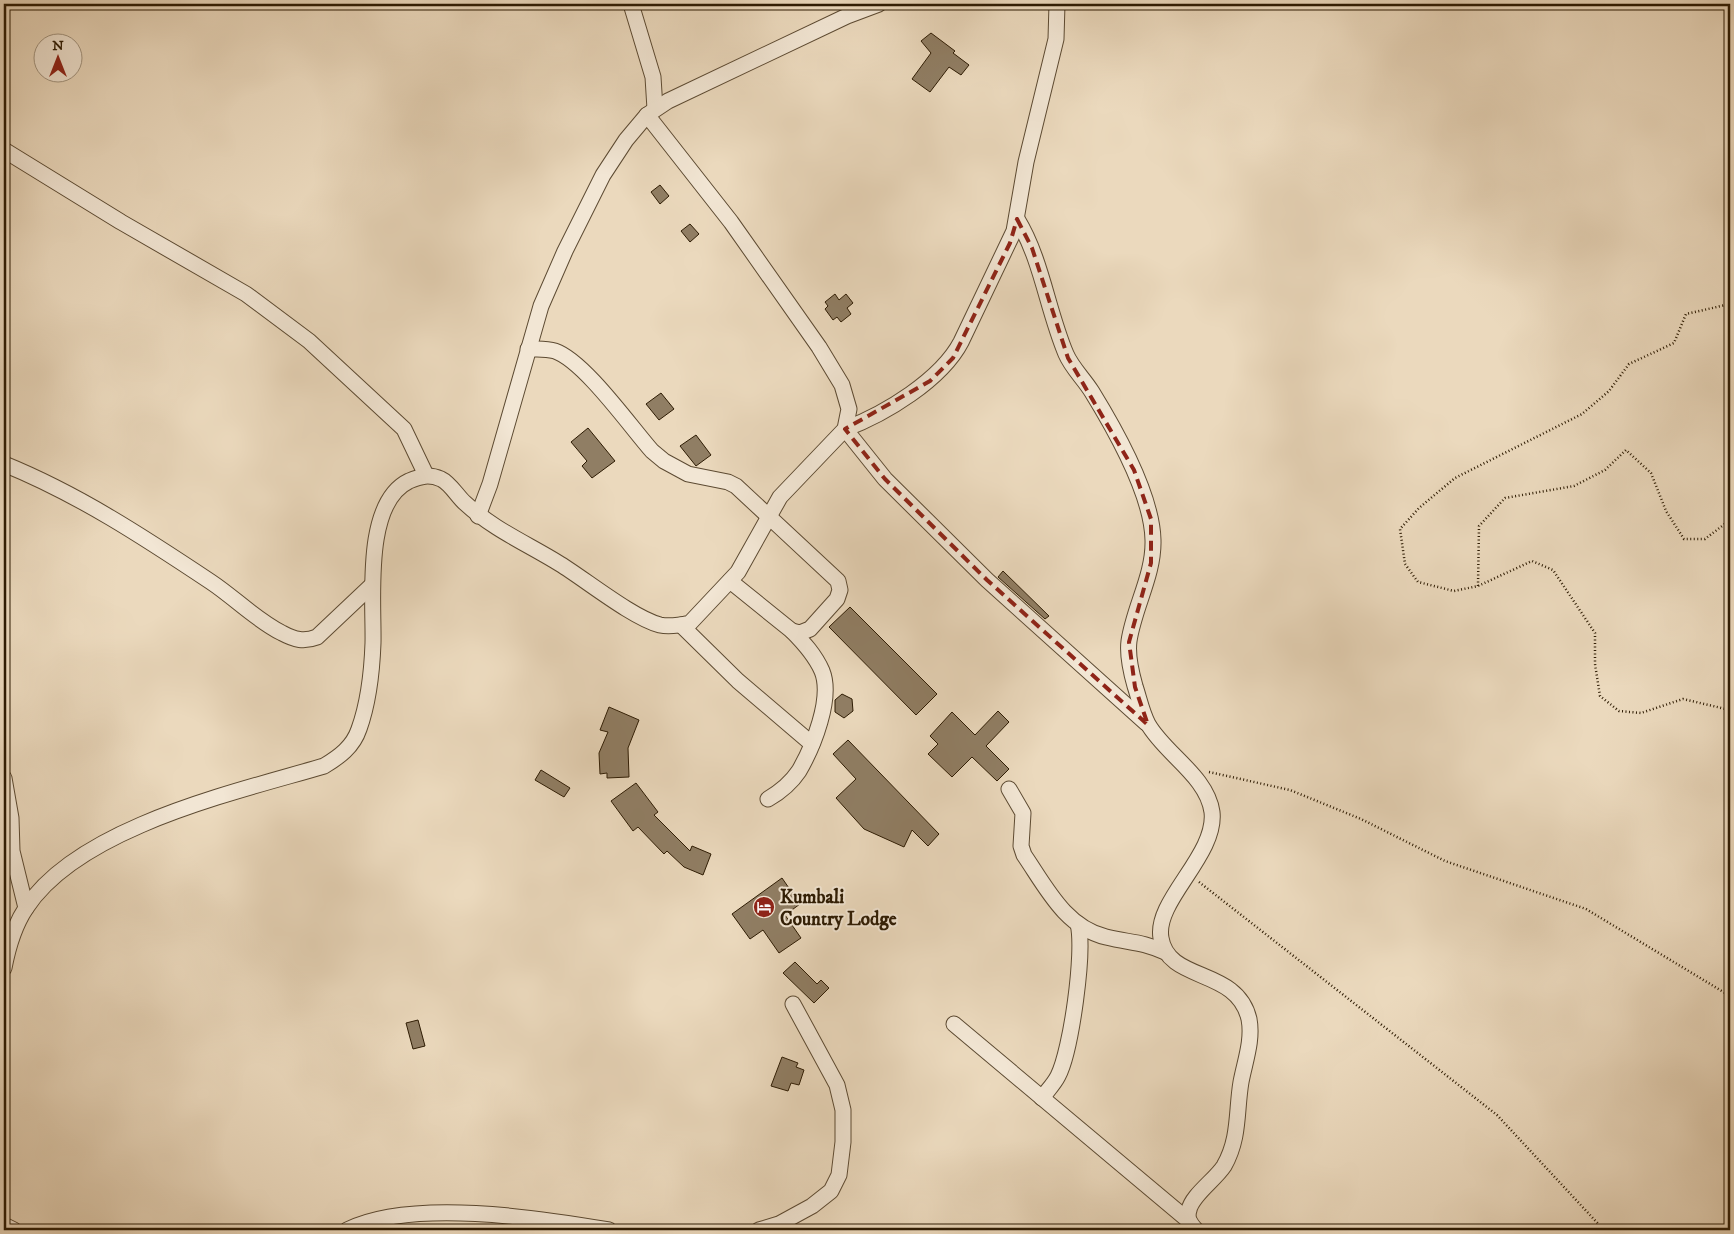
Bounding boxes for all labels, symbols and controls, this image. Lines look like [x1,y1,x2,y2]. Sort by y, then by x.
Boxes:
north arrow [32,32,82,82]
text: N [52,37,64,55]
place label: Kumbali Country Lodge [780,886,897,931]
hotel icon: Kumbali Country Lodge [752,895,776,919]

